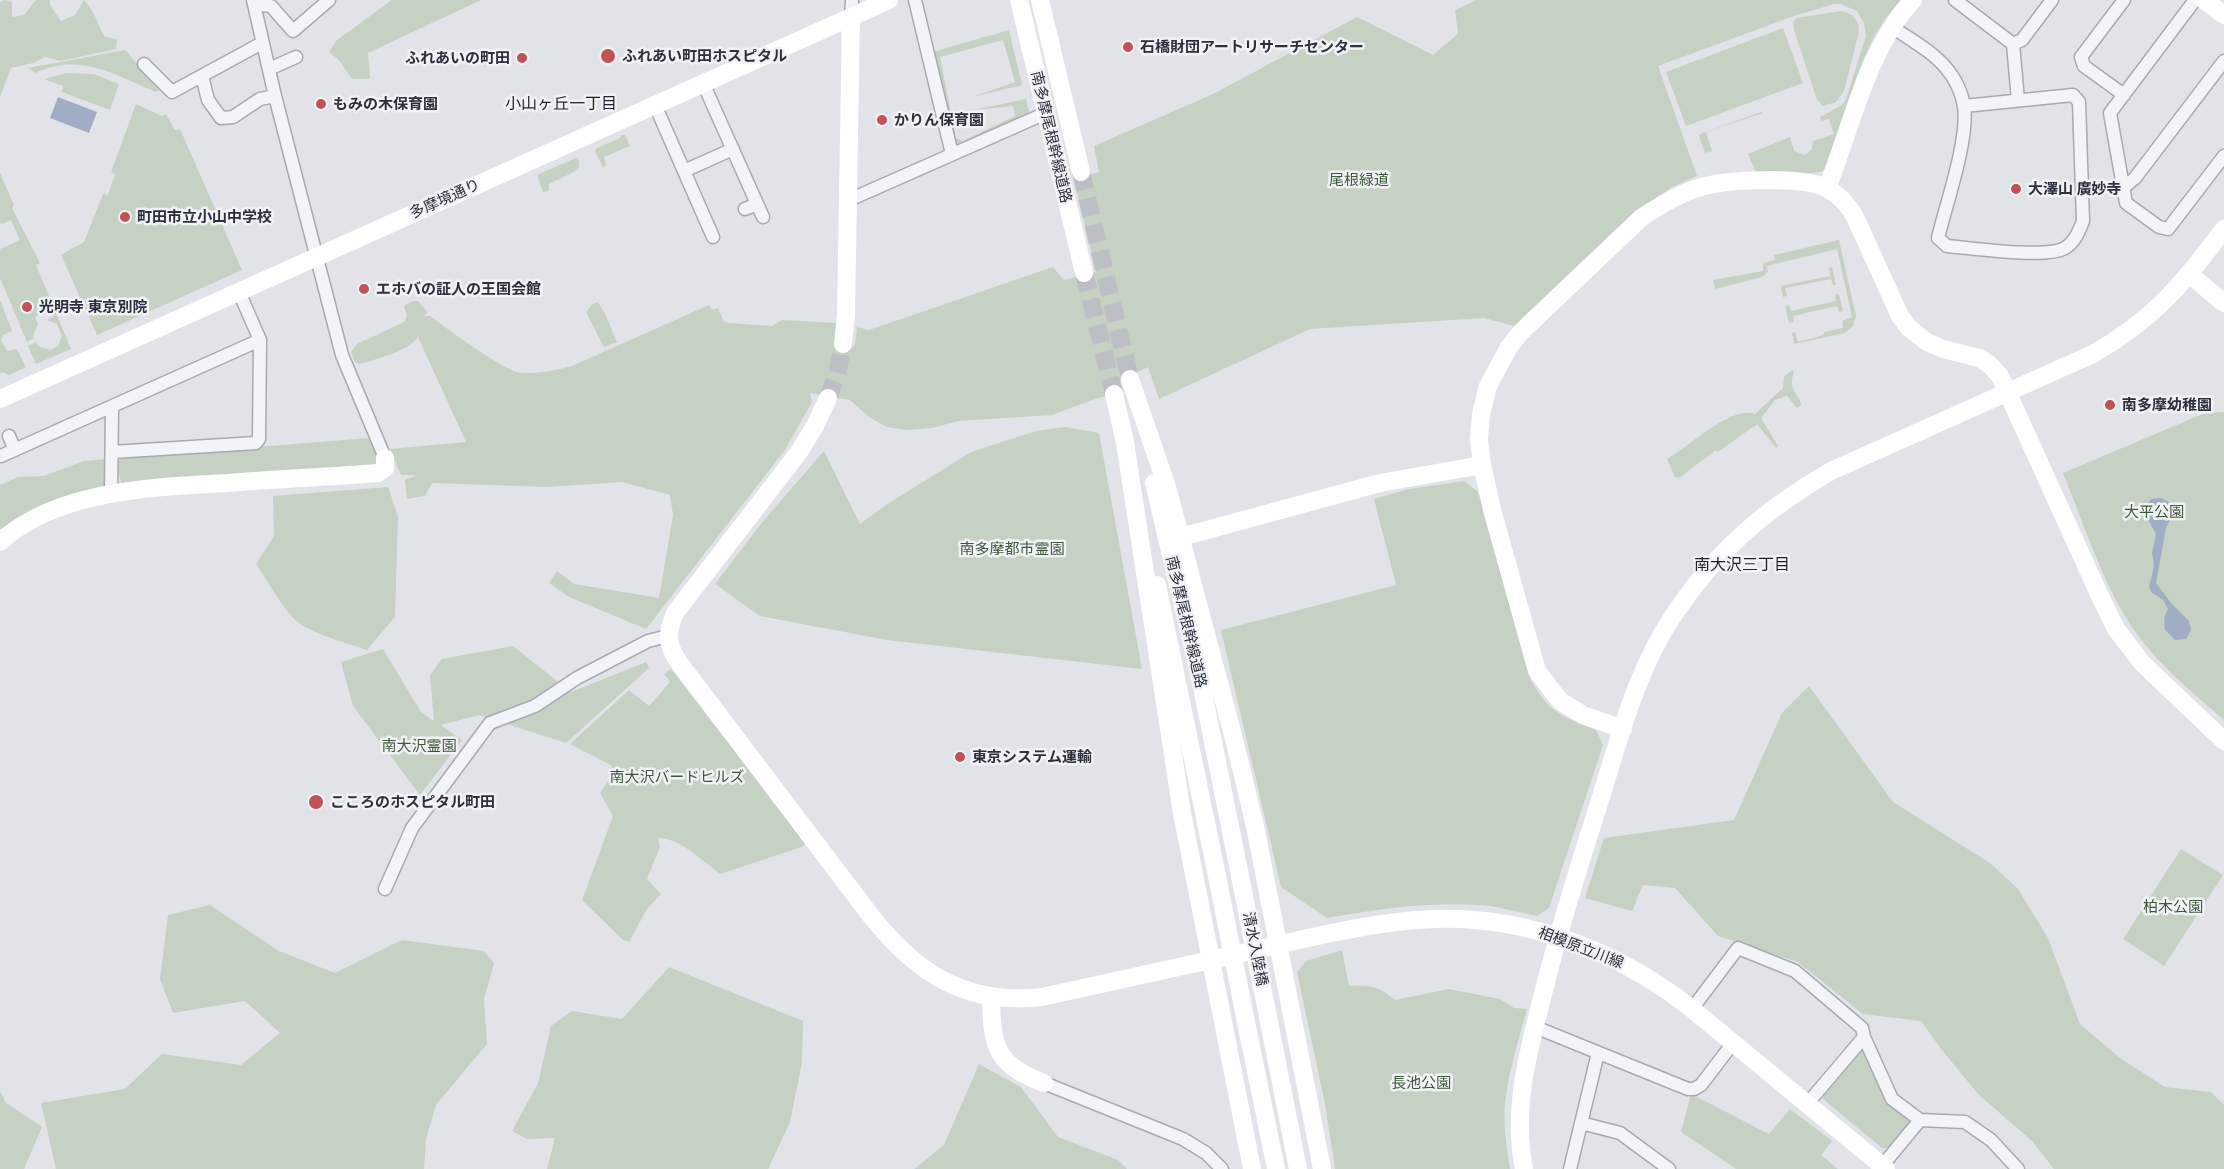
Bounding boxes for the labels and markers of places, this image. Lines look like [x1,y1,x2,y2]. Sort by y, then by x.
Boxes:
place label: 石橋財団アートリサーチセンター [1140,38,1364,56]
marker: 石橋財団アートリサーチセンター [1121,40,1135,54]
marker: ふれあい町田ホスピタル [599,47,617,65]
place label: ふれあい町田ホスピタル [622,47,787,65]
place label: ふれあいの町田 [405,49,510,67]
marker: ふれあいの町田 [515,51,529,65]
place label: もみの木保育園 [333,95,438,113]
marker: もみの木保育園 [314,97,328,111]
place label: かりん保育園 [894,111,984,129]
marker: かりん保育園 [875,113,889,127]
place label: 大澤山 廣妙寺 [2028,180,2121,198]
marker: 大澤山 廣妙寺 [2009,182,2023,196]
place label: 町田市立小山中学校 [137,208,272,226]
marker: 町田市立小山中学校 [118,210,132,224]
place label: エホバの証人の王国会館 [376,280,541,298]
marker: エホバの証人の王国会館 [357,282,371,296]
place label: 光明寺 東京別院 [39,298,147,316]
marker: 光明寺 東京別院 [20,300,34,314]
place label: 南多摩幼稚園 [2122,396,2212,414]
marker: 南多摩幼稚園 [2103,398,2117,412]
place label: 東京システム運輸 [972,748,1092,766]
marker: 東京システム運輸 [953,750,967,764]
marker: こころのホスピタル町田 [307,793,325,811]
place label: こころのホスピタル町田 [330,793,495,811]

